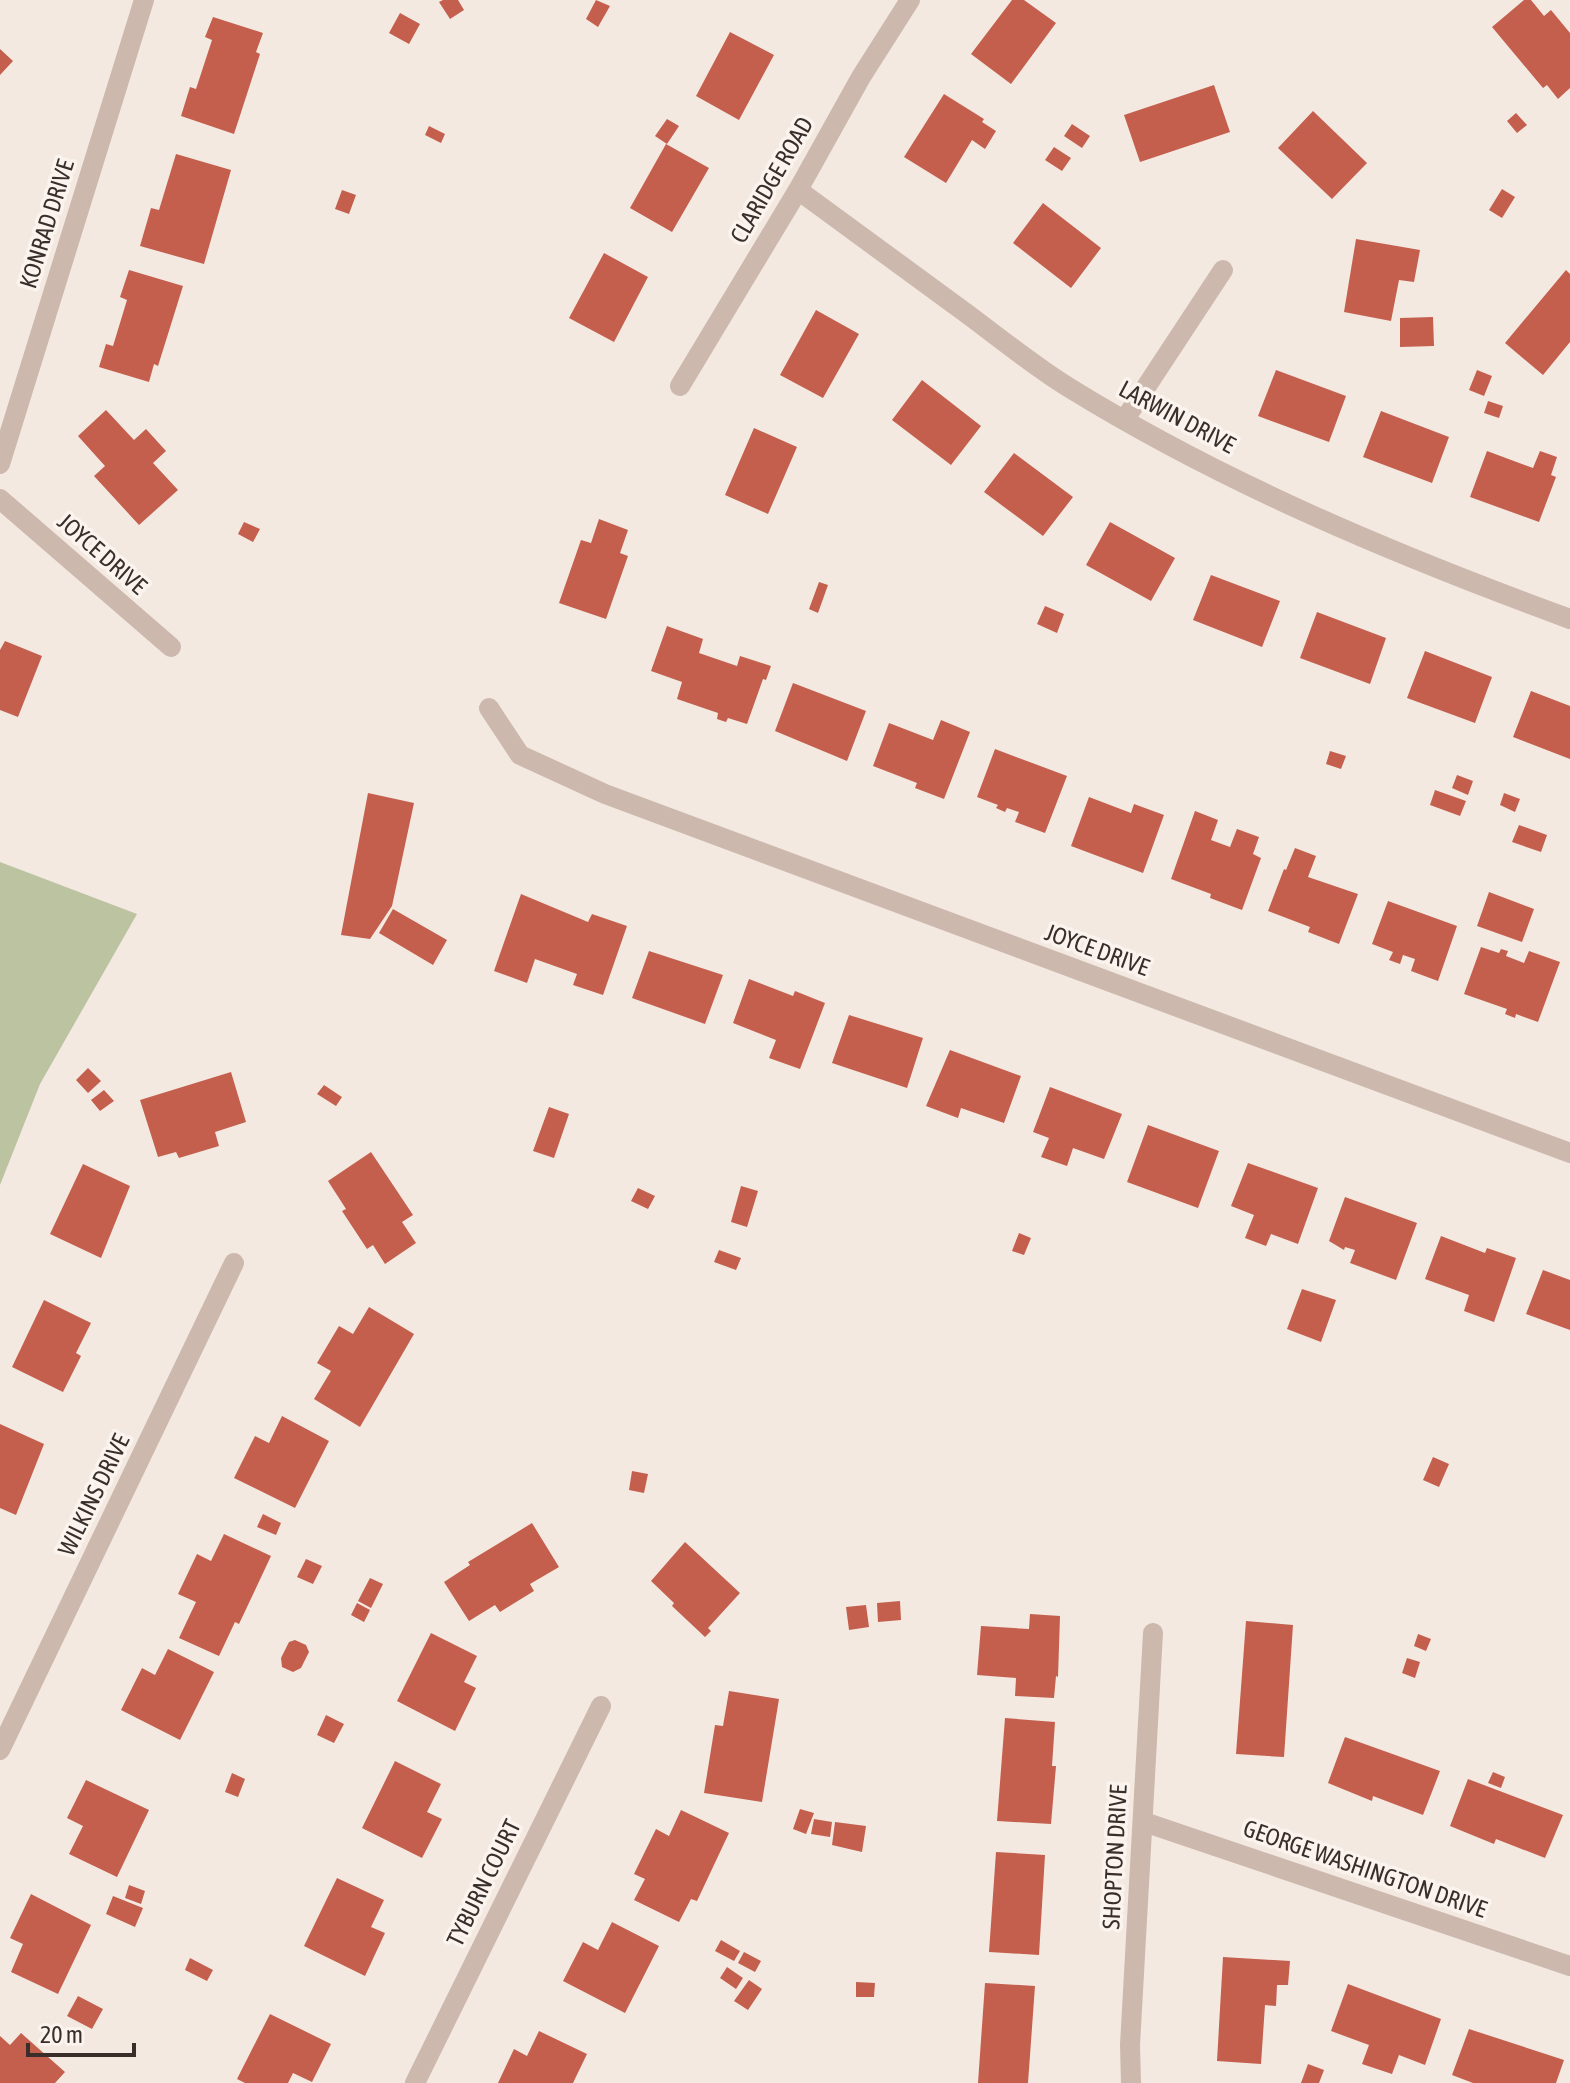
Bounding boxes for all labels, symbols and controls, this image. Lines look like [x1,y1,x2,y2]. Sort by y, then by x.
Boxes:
street label: CLARIDGE ROAD [725,112,818,247]
street label: KONRAD DRIVE [14,156,79,292]
street label: LARWIN DRIVE [1115,375,1240,458]
street label: JOYCE DRIVE [52,508,152,599]
street label: JOYCE DRIVE [1041,918,1153,981]
street label: WILKINS DRIVE [53,1430,135,1560]
street label: SHOPTON DRIVE [1097,1784,1132,1930]
street label: GEORGE WASHINGTON DRIVE [1240,1814,1490,1923]
street label: TYBURN COURT [441,1815,526,1950]
scale bar [28,2007,134,2057]
text: 20 m [40,2021,83,2048]

